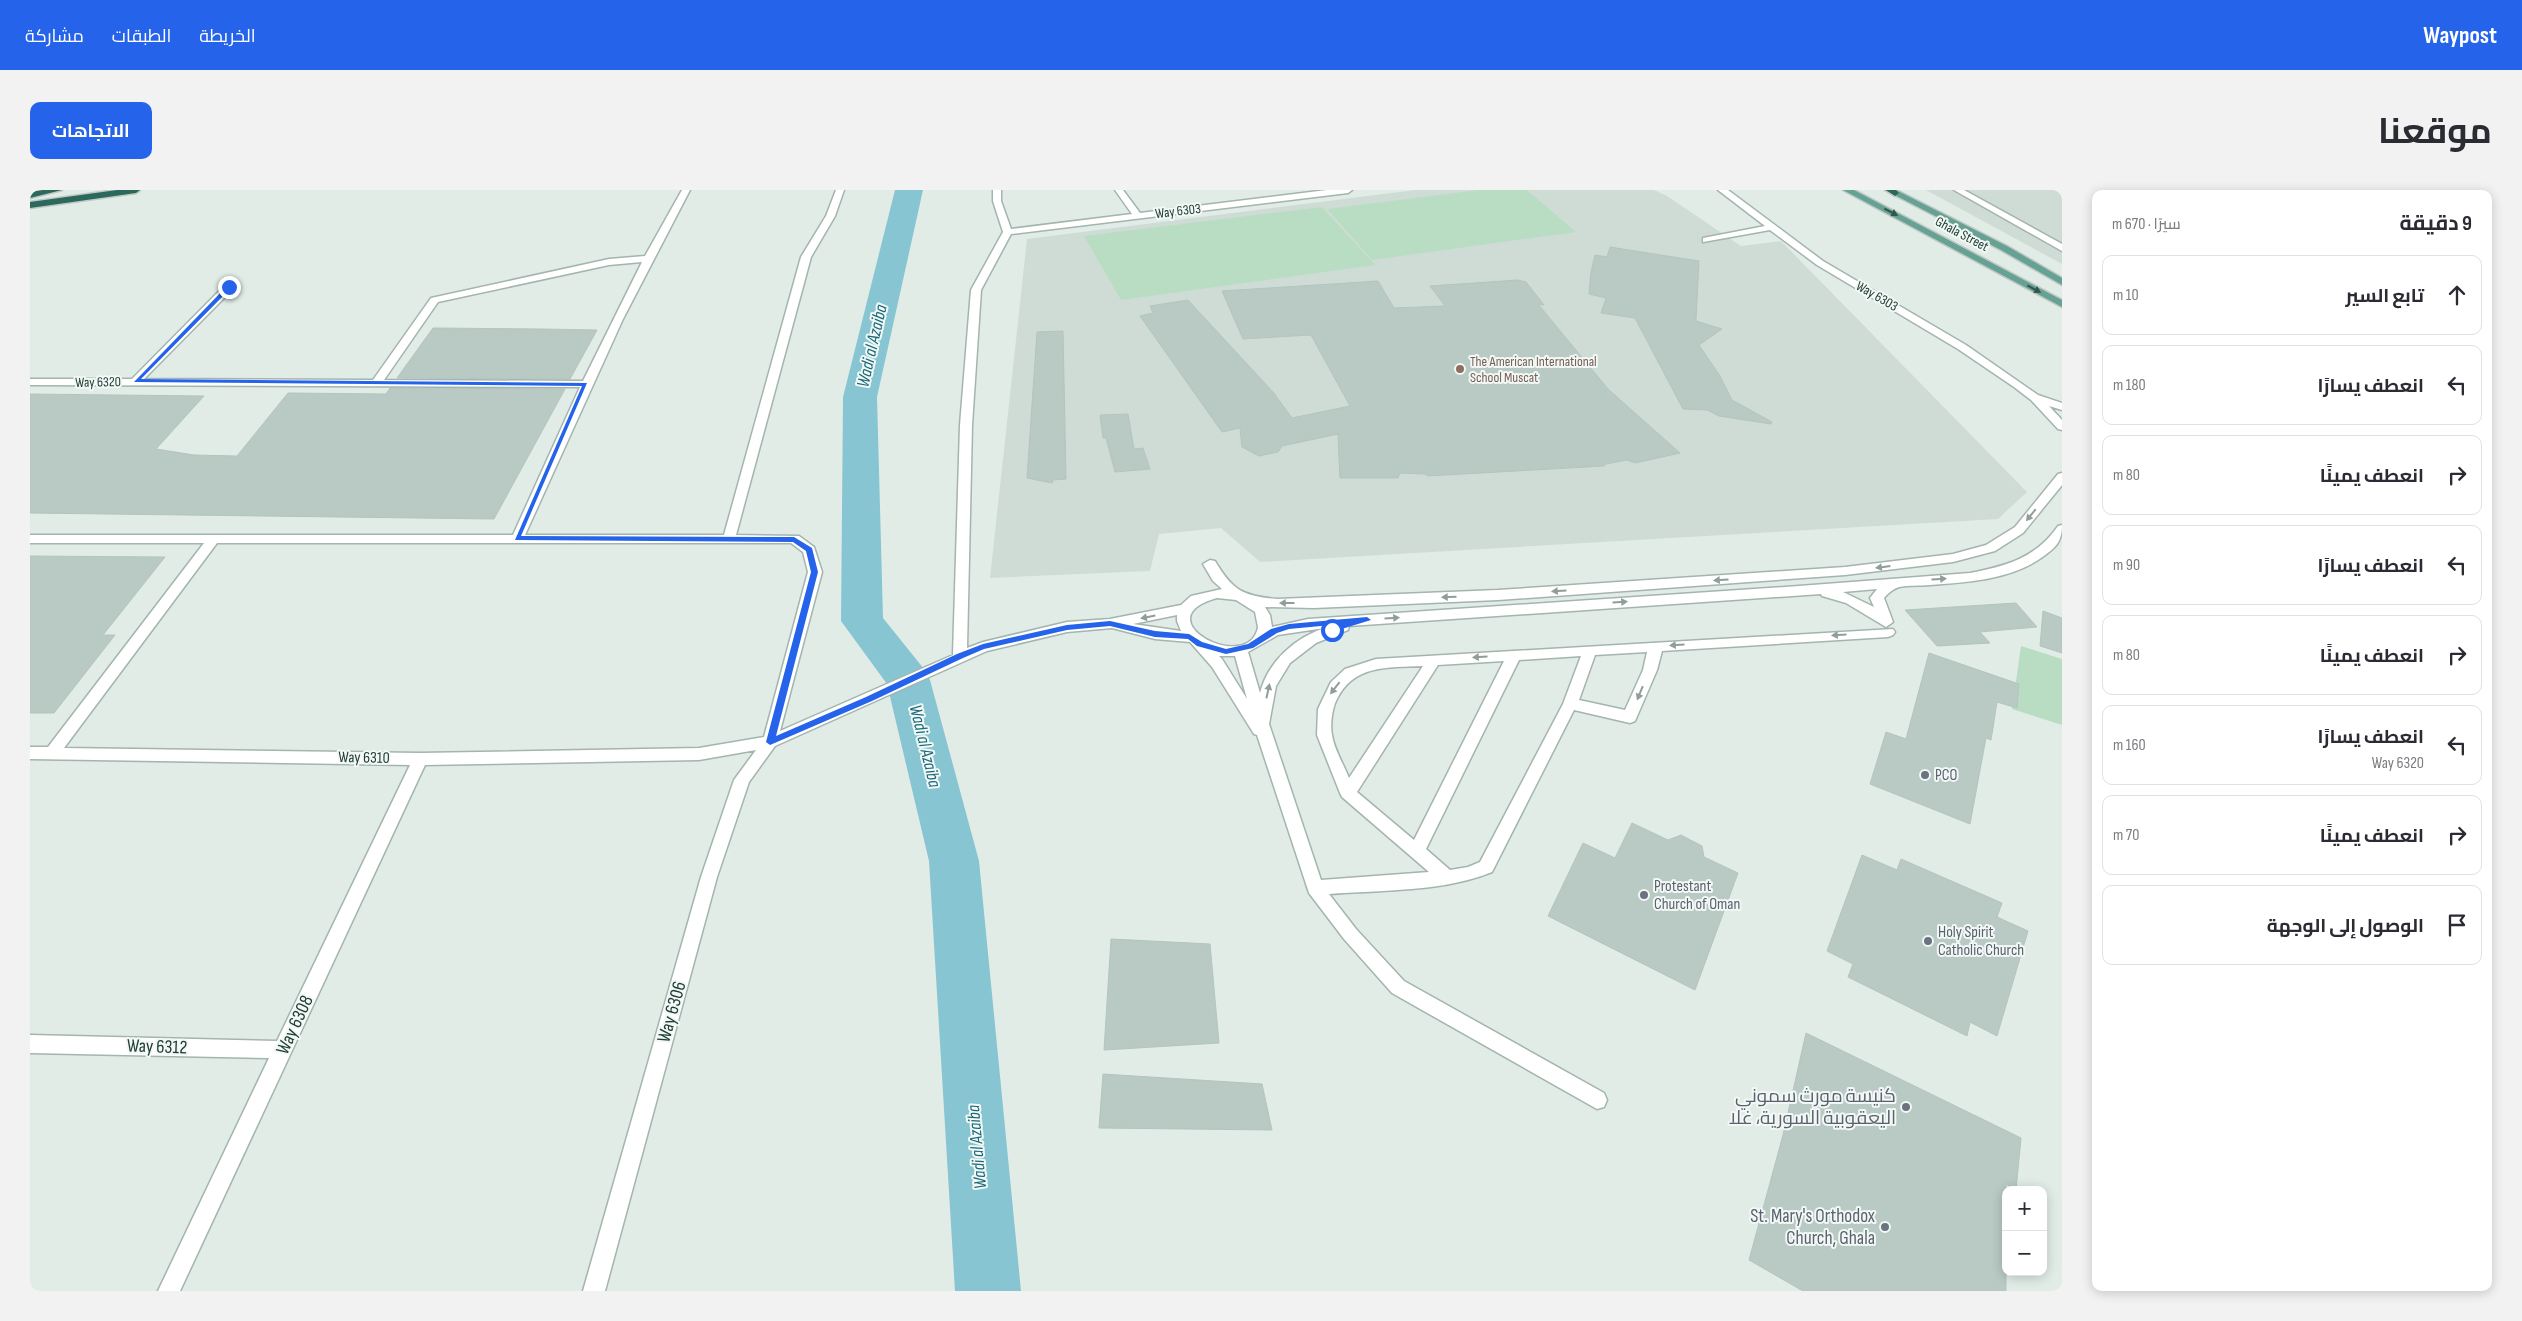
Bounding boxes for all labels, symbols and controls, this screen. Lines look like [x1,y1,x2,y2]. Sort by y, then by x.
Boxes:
text: Waypost [2423,21,2497,50]
text: مشاركة [25,26,84,47]
text: الطبقات [112,26,171,47]
text: الخريطة [199,26,256,47]
button: الاتجاهات [30,102,152,159]
text: موقعنا [2378,111,2492,154]
street label: Way 6303 [1154,200,1202,222]
one-way arrow [1884,208,1898,216]
text: 9 دقيقة [2399,211,2472,236]
street label: Ghala Street [1932,213,1992,255]
text: سيرًا · 670 m [2112,215,2181,234]
route end [218,276,241,299]
street label: Way 6303 [1853,277,1901,315]
icon: ahead [2443,281,2471,309]
one-way arrow [2027,285,2042,293]
text: تابع السير [2345,285,2424,308]
text: 10 m [2113,286,2139,305]
water label: Wadi al Azaiba [852,302,892,389]
place label: The American International School Muscat [1470,353,1597,386]
marker: The American International School Muscat [1454,363,1466,375]
icon: left [2443,371,2471,399]
street label: Way 6320 [75,373,121,391]
text: انعطف يسارًا [2317,375,2424,398]
text: 180 m [2113,376,2146,395]
icon: right [2443,461,2471,489]
text: انعطف يمينًا [2320,465,2424,488]
text: 80 m [2113,466,2140,485]
one-way arrow [2025,508,2037,520]
icon: left [2443,551,2471,579]
text: انعطف يسارًا [2317,555,2424,578]
text: 90 m [2113,556,2140,575]
one-way arrow [1875,563,1891,571]
one-way arrow [1931,575,1947,583]
one-way arrow [1713,576,1729,584]
one-way arrow [1551,587,1567,595]
one-way arrow [1441,594,1457,602]
one-way arrow [1612,598,1628,606]
one-way arrow [1279,600,1295,608]
one-way arrow [1384,613,1400,621]
one-way arrow [1139,614,1155,622]
route start [1321,619,1344,642]
one-way arrow [1831,631,1847,639]
icon: right [2443,641,2471,669]
one-way arrow [1669,642,1685,650]
text: انعطف يمينًا [2320,645,2424,668]
text: 80 m [2113,646,2140,665]
one-way arrow [1472,654,1488,662]
one-way arrow [1330,681,1341,694]
one-way arrow [1264,684,1272,699]
one-way arrow [1636,686,1643,701]
water label: Wadi al Azaiba [905,703,946,790]
text: انعطف يسارًا [2317,726,2424,749]
icon: left [2443,731,2471,759]
text: 160 m [2113,736,2146,755]
street label: Way 6310 [338,748,390,768]
text: Way 6320 [2372,754,2424,773]
place label: PCO [1935,766,1957,785]
marker: PCO [1919,769,1931,781]
icon: right [2443,821,2471,849]
text: انعطف يمينًا [2320,825,2424,848]
text: 70 m [2113,826,2139,845]
place label: Protestant Church of Oman [1654,877,1740,914]
marker: Protestant Church of Oman [1638,889,1650,901]
icon: arrive [2443,911,2471,939]
text: الوصول إلى الوجهة [2267,915,2424,938]
place label: Holy Spirit Catholic Church [1938,923,2024,960]
marker: Holy Spirit Catholic Church [1922,935,1934,947]
street label: Way 6306 [652,979,692,1045]
street label: Way 6308 [271,992,319,1058]
street label: Way 6312 [126,1034,188,1060]
place label: كنيسة مورث سموني اليعقوبية السورية، غلا [1729,1085,1896,1130]
marker: كنيسة مورث سموني اليعقوبية السورية، غلا [1900,1101,1912,1113]
water label: Wadi al Azaiba [963,1103,991,1190]
map controls [2002,1186,2047,1276]
button: + [2002,1186,2047,1231]
place label: St. Mary's Orthodox Church, Ghala [1750,1205,1875,1250]
marker: St. Mary's Orthodox Church, Ghala [1879,1221,1891,1233]
button: − [2002,1231,2047,1276]

